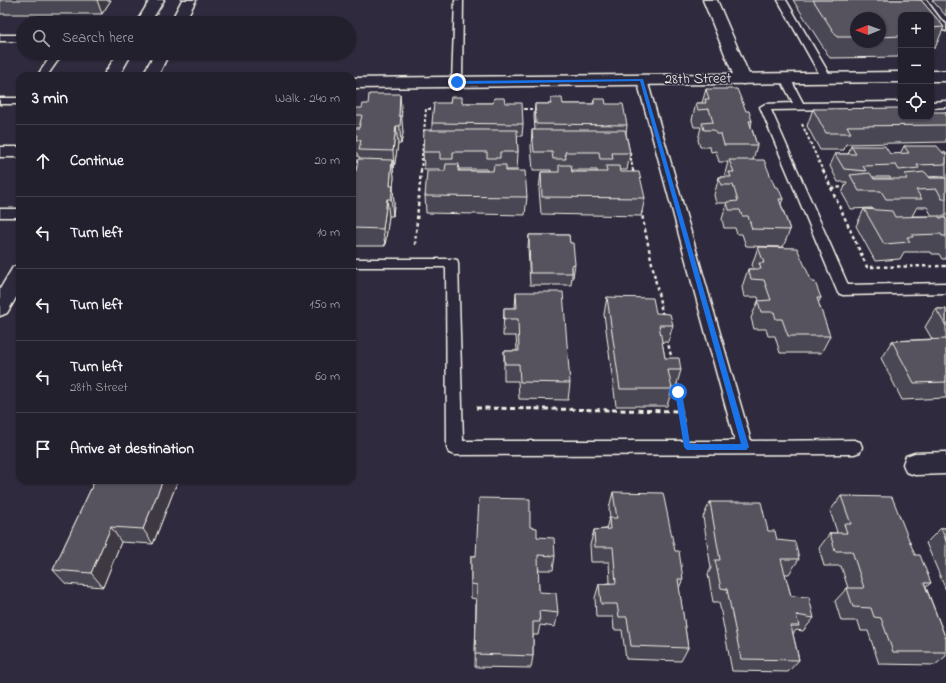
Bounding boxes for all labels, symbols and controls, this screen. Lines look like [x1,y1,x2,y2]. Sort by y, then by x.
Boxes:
north arrow [850,12,886,48]
map controls [898,12,934,120]
button: + [898,12,934,48]
search box [16,16,356,60]
icon: search [30,27,52,49]
text: Search here [62,27,134,49]
button: − [898,48,934,84]
street label: 28th Street [664,67,732,91]
route end [448,73,466,91]
button: locate [898,84,934,120]
text: 3 min [32,86,68,111]
text: Walk · 240 m [275,89,340,108]
icon: ahead [32,150,54,172]
text: Continue [70,150,124,172]
text: 20 m [315,151,340,170]
icon: left [32,222,54,244]
text: Turn left [70,222,123,244]
text: 10 m [317,223,340,242]
icon: left [32,294,54,316]
text: Turn left [70,294,123,316]
text: 150 m [309,295,340,314]
text: Turn left [70,356,123,378]
icon: left [32,366,54,388]
text: 60 m [315,367,340,386]
text: 28th Street [70,378,128,397]
route start [669,383,687,401]
icon: arrive [32,438,54,460]
text: Arrive at destination [70,438,194,460]

